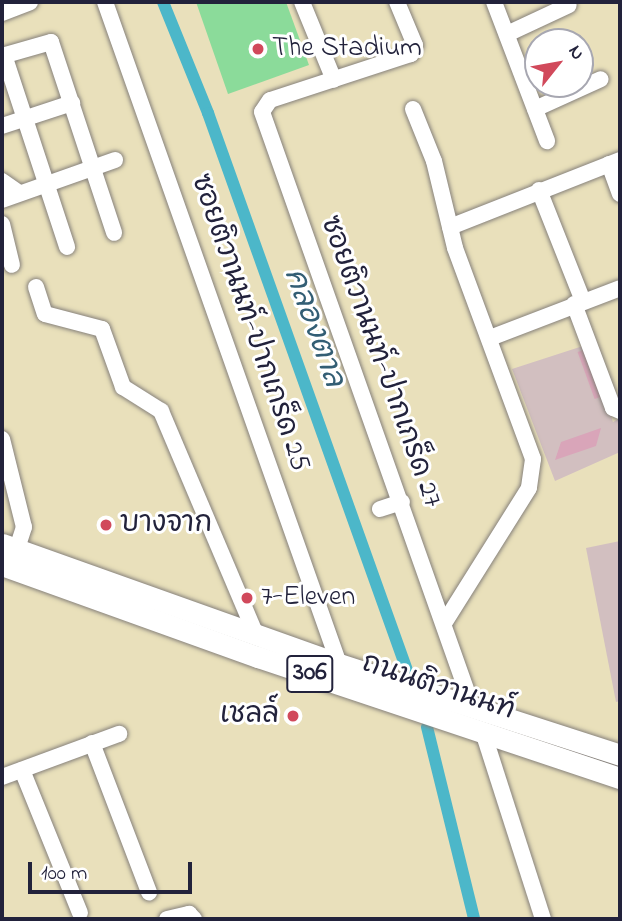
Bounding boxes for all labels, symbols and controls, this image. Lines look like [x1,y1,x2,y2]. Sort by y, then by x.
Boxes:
north arrow [524,28,594,98]
place label: The Stadium [272,32,422,66]
text: N [561,40,591,65]
marker: The Stadium [250,41,266,57]
street label: ซอยติวานนท์-ปากเกร็ด 25 [182,170,316,476]
street label: ซอยติวานนท์-ปากเกร็ด 27 [312,212,448,512]
water label: คลองตาล [275,264,351,392]
place label: บางจาก [120,508,212,542]
marker: บางจาก [98,517,114,533]
place label: 7-Eleven [261,581,355,615]
marker: 7-Eleven [239,590,255,606]
street label: ถนนติวานนท์ [357,647,519,729]
road number: 306 [286,652,334,696]
place label: เชลล์ [220,699,279,733]
marker: เชลล์ [285,708,301,724]
scale bar [32,848,196,892]
text: 100 m [41,859,87,889]

